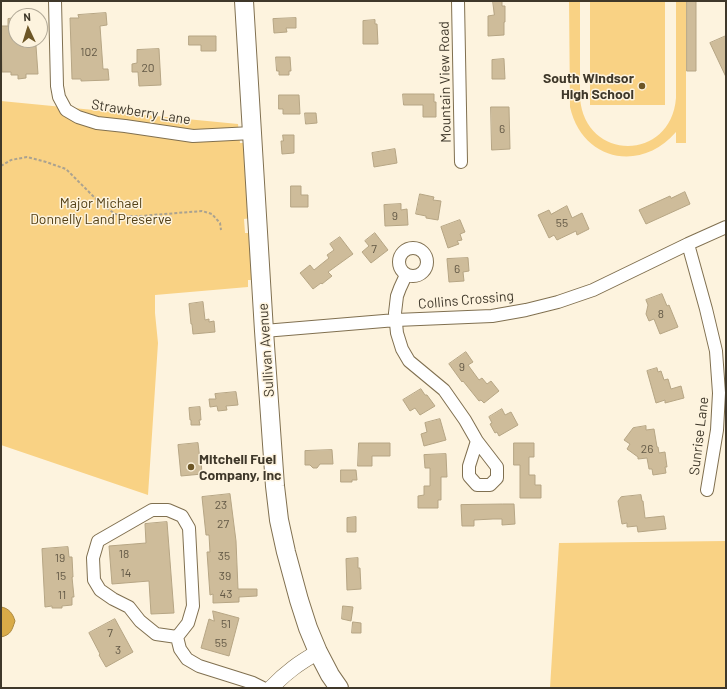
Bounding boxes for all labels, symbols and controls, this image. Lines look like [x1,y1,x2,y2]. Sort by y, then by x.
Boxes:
north arrow [8,8,48,48]
text: N [23,10,31,23]
street label: Mountain View Road [436,21,454,143]
house number: 102 [80,45,98,59]
house number: 20 [141,61,155,75]
place label: South Windsor High School [543,70,634,102]
marker: South Windsor High School [637,81,647,91]
street label: Strawberry Lane [90,96,192,128]
house number: 6 [499,122,505,136]
park label: Major Michael Donnelly Land Preserve [30,195,172,228]
house number: 9 [392,209,398,223]
house number: 55 [556,216,568,230]
house number: 7 [371,242,377,256]
house number: 6 [454,262,460,276]
street label: Collins Crossing [417,287,515,313]
street label: Sullivan Avenue [254,302,278,398]
house number: 8 [658,307,664,321]
house number: 9 [459,360,465,374]
street label: Sunrise Lane [686,396,712,476]
house number: 26 [641,442,653,456]
place label: Mitchell Fuel Company, Inc [199,451,282,484]
marker: Mitchell Fuel Company, Inc [186,462,196,472]
house number: 23 [215,498,227,512]
house number: 27 [217,517,229,531]
house number: 18 [119,547,129,561]
house number: 35 [218,549,230,563]
house number: 19 [55,551,65,565]
house number: 14 [121,566,131,580]
house number: 15 [56,569,66,583]
house number: 39 [219,569,231,583]
house number: 43 [220,587,232,601]
house number: 11 [58,588,66,602]
house number: 51 [221,617,231,631]
house number: 7 [107,626,113,640]
house number: 55 [215,636,227,650]
house number: 3 [115,643,121,657]

